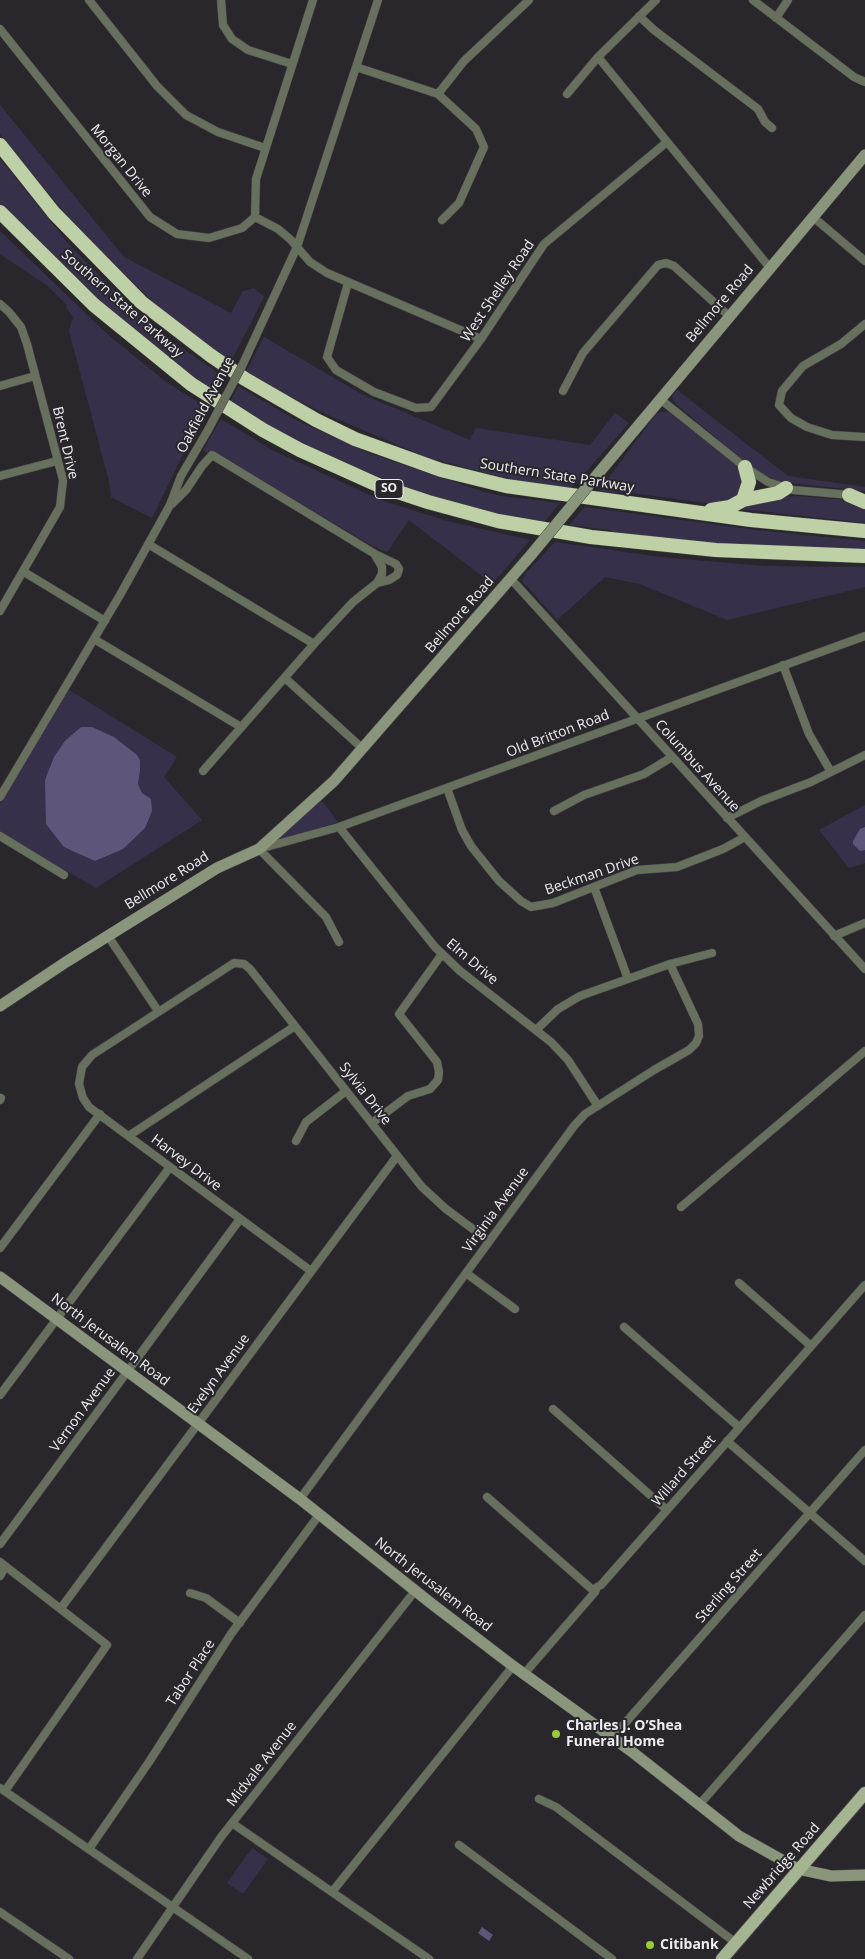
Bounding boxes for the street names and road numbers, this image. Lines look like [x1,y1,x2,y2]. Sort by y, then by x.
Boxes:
street label: Morgan Drive [87,121,155,201]
street label: West Shelley Road [458,237,538,345]
street label: Southern State Parkway [58,247,186,361]
street label: Bellmore Road [683,262,757,346]
street label: Oakfield Avenue [174,354,238,456]
street label: Brent Drive [48,405,82,481]
street label: Southern State Parkway [479,456,635,496]
road number: SO [375,479,403,498]
street label: Bellmore Road [422,573,498,657]
street label: Old Britton Road [504,707,612,761]
street label: Columbus Avenue [651,716,743,816]
street label: Bellmore Road [122,848,212,914]
street label: Beckman Drive [543,851,641,899]
street label: Elm Drive [443,936,501,988]
street label: Sylvia Drive [335,1060,395,1128]
street label: Harvey Drive [148,1131,224,1195]
street label: Virginia Avenue [460,1164,532,1256]
street label: North Jerusalem Road [48,1290,172,1390]
street label: Evelyn Avenue [185,1331,253,1417]
street label: Vernon Avenue [47,1365,119,1455]
street label: Willard Street [649,1432,719,1510]
street label: North Jerusalem Road [371,1534,495,1636]
street label: Sterling Street [692,1546,766,1626]
street label: Tabor Place [163,1636,219,1710]
street label: Midvale Avenue [224,1718,300,1810]
street label: Newbridge Road [740,1820,824,1912]

